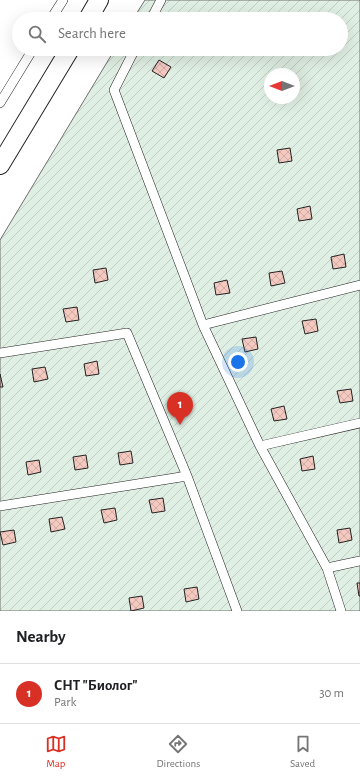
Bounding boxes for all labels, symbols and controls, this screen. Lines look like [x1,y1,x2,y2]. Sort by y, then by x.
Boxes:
search box [12,12,348,56]
icon: search [26,23,48,45]
text: Search here [58,26,126,41]
north arrow [264,68,300,104]
your location [228,352,248,372]
pin: 1 [167,392,193,425]
text: Nearby [16,628,66,645]
text: СНТ "Биолог" [54,678,138,693]
text: 1 [27,687,31,700]
text: 30 m [319,687,344,700]
text: Park [54,696,76,709]
tab: Map [45,733,67,770]
tab: Directions [156,733,200,770]
tab: Saved [290,733,315,770]

